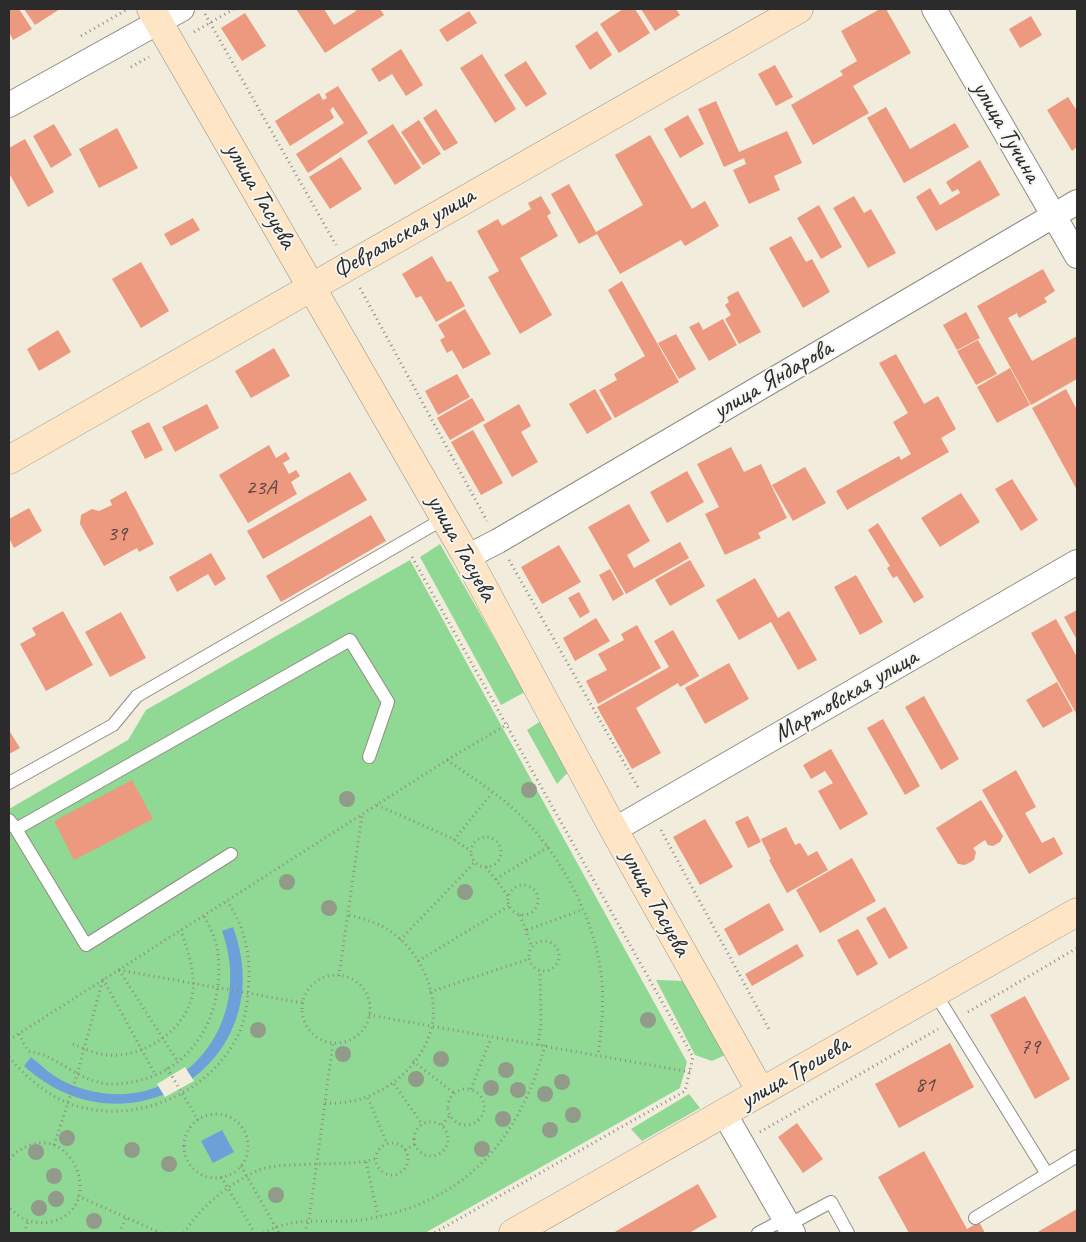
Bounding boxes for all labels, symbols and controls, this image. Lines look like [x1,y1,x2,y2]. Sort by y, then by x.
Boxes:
street label: улица Тучина [965,76,1047,188]
street label: улица Тасуева [218,137,302,255]
street label: Февральская улица [328,181,480,287]
street label: улица Яндарова [708,334,838,426]
house number: 23А [246,475,276,501]
street label: улица Тасуева [419,489,503,607]
house number: 39 [107,521,127,547]
street label: Мартовская улица [769,643,923,749]
street label: улица Тасуева [613,844,697,962]
street label: улица Трошева [735,1030,855,1116]
house number: 79 [1020,1034,1040,1060]
house number: 81 [915,1072,935,1098]

